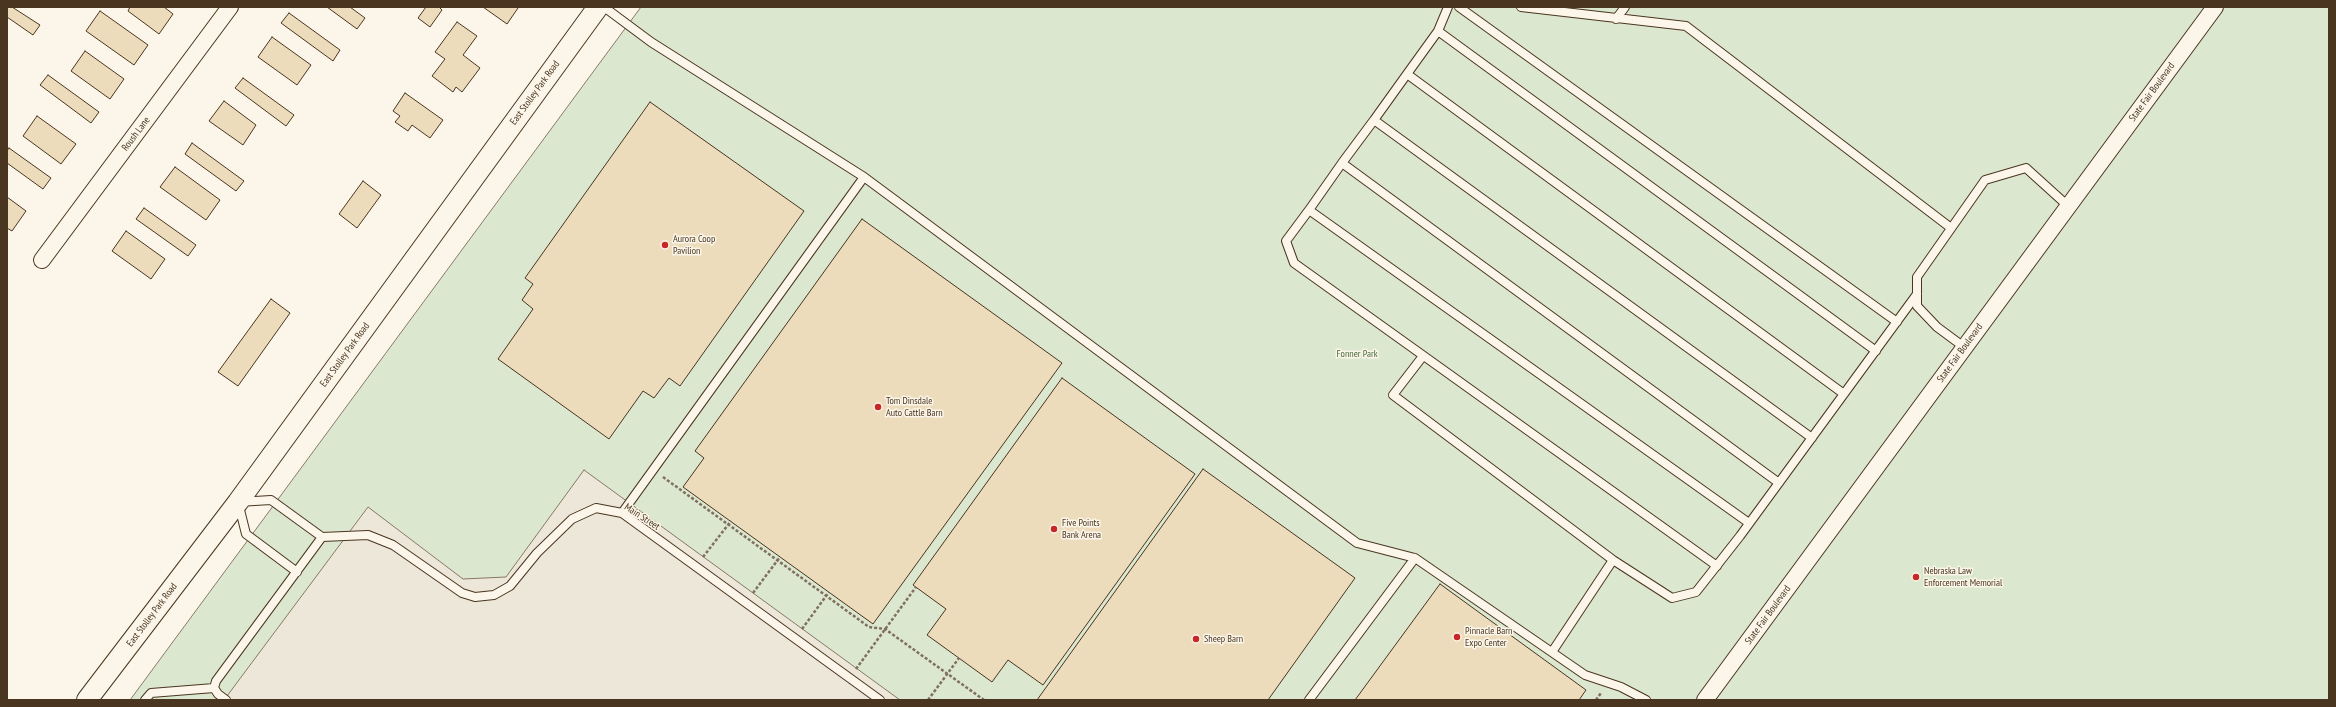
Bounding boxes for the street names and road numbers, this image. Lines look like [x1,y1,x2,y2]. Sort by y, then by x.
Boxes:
street label: East Stolley Park Road [508,59,562,127]
street label: State Fair Boulevard [2127,60,2177,124]
street label: Roush Lane [119,115,153,153]
street label: East Stolley Park Road [318,321,372,389]
street label: State Fair Boulevard [1935,321,1985,385]
street label: Main Street [622,501,662,533]
street label: East Stolley Park Road [124,581,180,649]
street label: State Fair Boulevard [1743,583,1793,647]

